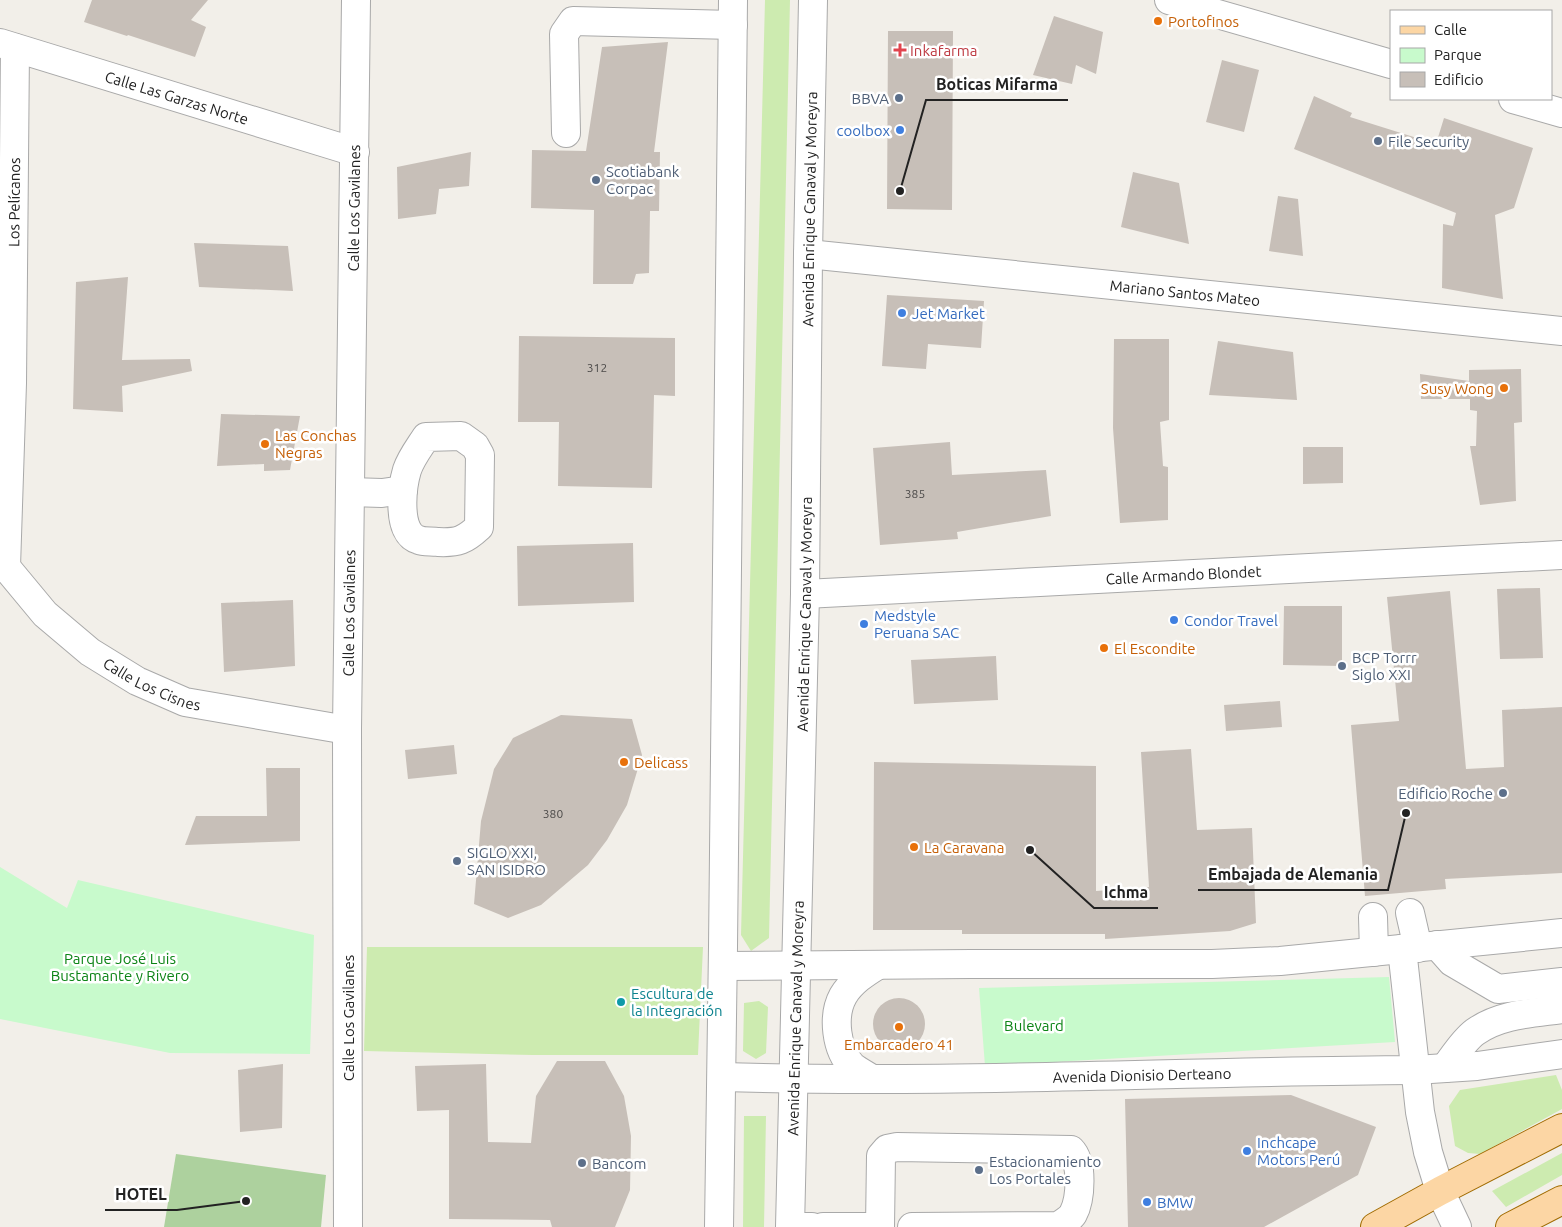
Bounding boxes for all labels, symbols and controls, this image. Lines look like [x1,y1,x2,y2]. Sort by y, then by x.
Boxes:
legend [1390,10,1552,100]
place label: Portofinos [1168,13,1239,30]
marker: Portofinos [1152,15,1164,27]
text: Calle [1434,21,1467,38]
place label: Inkafarma [910,42,977,59]
marker: Inkafarma [894,44,906,56]
text: Parque [1434,46,1482,63]
street label: Calle Las Garzas Norte [103,67,251,127]
callout: Boticas Mifarma [926,69,1068,100]
text: Edificio [1434,71,1483,88]
text: Boticas Mifarma [936,75,1058,93]
place label: BBVA [852,90,889,107]
street label: Avenida Enrique Canaval y Moreyra [799,91,820,327]
marker: BBVA [893,92,905,104]
place label: coolbox [837,122,890,139]
marker: coolbox [894,124,906,136]
place label: File Security [1388,133,1469,150]
marker: File Security [1372,135,1384,147]
street label: Calle Los Gavilanes [344,145,363,271]
street label: Los Pelícanos [5,157,23,247]
place label: Scotiabank Corpac [606,163,680,197]
marker: Scotiabank Corpac [590,174,602,186]
street label: Mariano Santos Mateo [1109,276,1261,309]
place label: Jet Market [912,305,985,322]
marker: Jet Market [896,307,908,319]
house number: 312 [587,361,607,374]
place label: Susy Wong [1421,380,1494,397]
marker: Susy Wong [1498,382,1510,394]
place label: Las Conchas Negras [275,427,357,461]
marker: Las Conchas Negras [259,438,271,450]
house number: 385 [905,487,925,500]
street label: Avenida Enrique Canaval y Moreyra [793,496,814,732]
street label: Calle Los Gavilanes [339,550,358,676]
street label: Calle Armando Blondet [1105,562,1262,587]
place label: Medstyle Peruana SAC [874,607,959,641]
place label: Condor Travel [1184,612,1278,629]
marker: Condor Travel [1168,614,1180,626]
marker: Medstyle Peruana SAC [858,618,870,630]
place label: El Escondite [1114,640,1196,657]
marker: El Escondite [1098,642,1110,654]
place label: BCP Torrr Siglo XXI [1352,649,1417,683]
street label: Calle Los Cisnes [100,654,202,713]
marker: BCP Torrr Siglo XXI [1336,660,1348,672]
place label: Delicass [634,754,688,771]
marker: Delicass [618,756,630,768]
place label: Edificio Roche [1398,785,1493,802]
marker: Edificio Roche [1497,787,1509,799]
house number: 380 [543,807,563,820]
place label: La Caravana [924,839,1004,856]
marker: La Caravana [908,841,920,853]
place label: SIGLO XXI, SAN ISIDRO [467,844,546,878]
marker: SIGLO XXI, SAN ISIDRO [451,855,463,867]
callout: Embajada de Alemania [1198,859,1388,890]
text: Embajada de Alemania [1208,865,1378,883]
callout: Ichma [1094,877,1158,908]
text: Ichma [1104,883,1148,901]
street label: Avenida Enrique Canaval y Moreyra [784,900,806,1136]
park label: Parque José Luis Bustamante y Rivero [51,950,189,984]
street label: Calle Los Gavilanes [340,955,357,1081]
place label: Escultura de la Integración [631,985,723,1019]
marker: Escultura de la Integración [615,996,627,1008]
park label: Bulevard [1004,1017,1064,1034]
marker: Embarcadero 41 [893,1021,905,1033]
place label: Embarcadero 41 [844,1036,954,1053]
street label: Avenida Dionisio Derteano [1052,1064,1231,1085]
place label: Inchcape Motors Perú [1257,1134,1340,1168]
marker: Inchcape Motors Perú [1241,1145,1253,1157]
place label: Estacionamiento Los Portales [989,1153,1101,1187]
place label: Bancom [592,1155,646,1172]
marker: Bancom [576,1157,588,1169]
marker: Estacionamiento Los Portales [973,1164,985,1176]
callout: HOTEL [105,1179,177,1210]
text: HOTEL [115,1185,167,1203]
place label: BMW [1157,1194,1194,1211]
marker: BMW [1141,1196,1153,1208]

